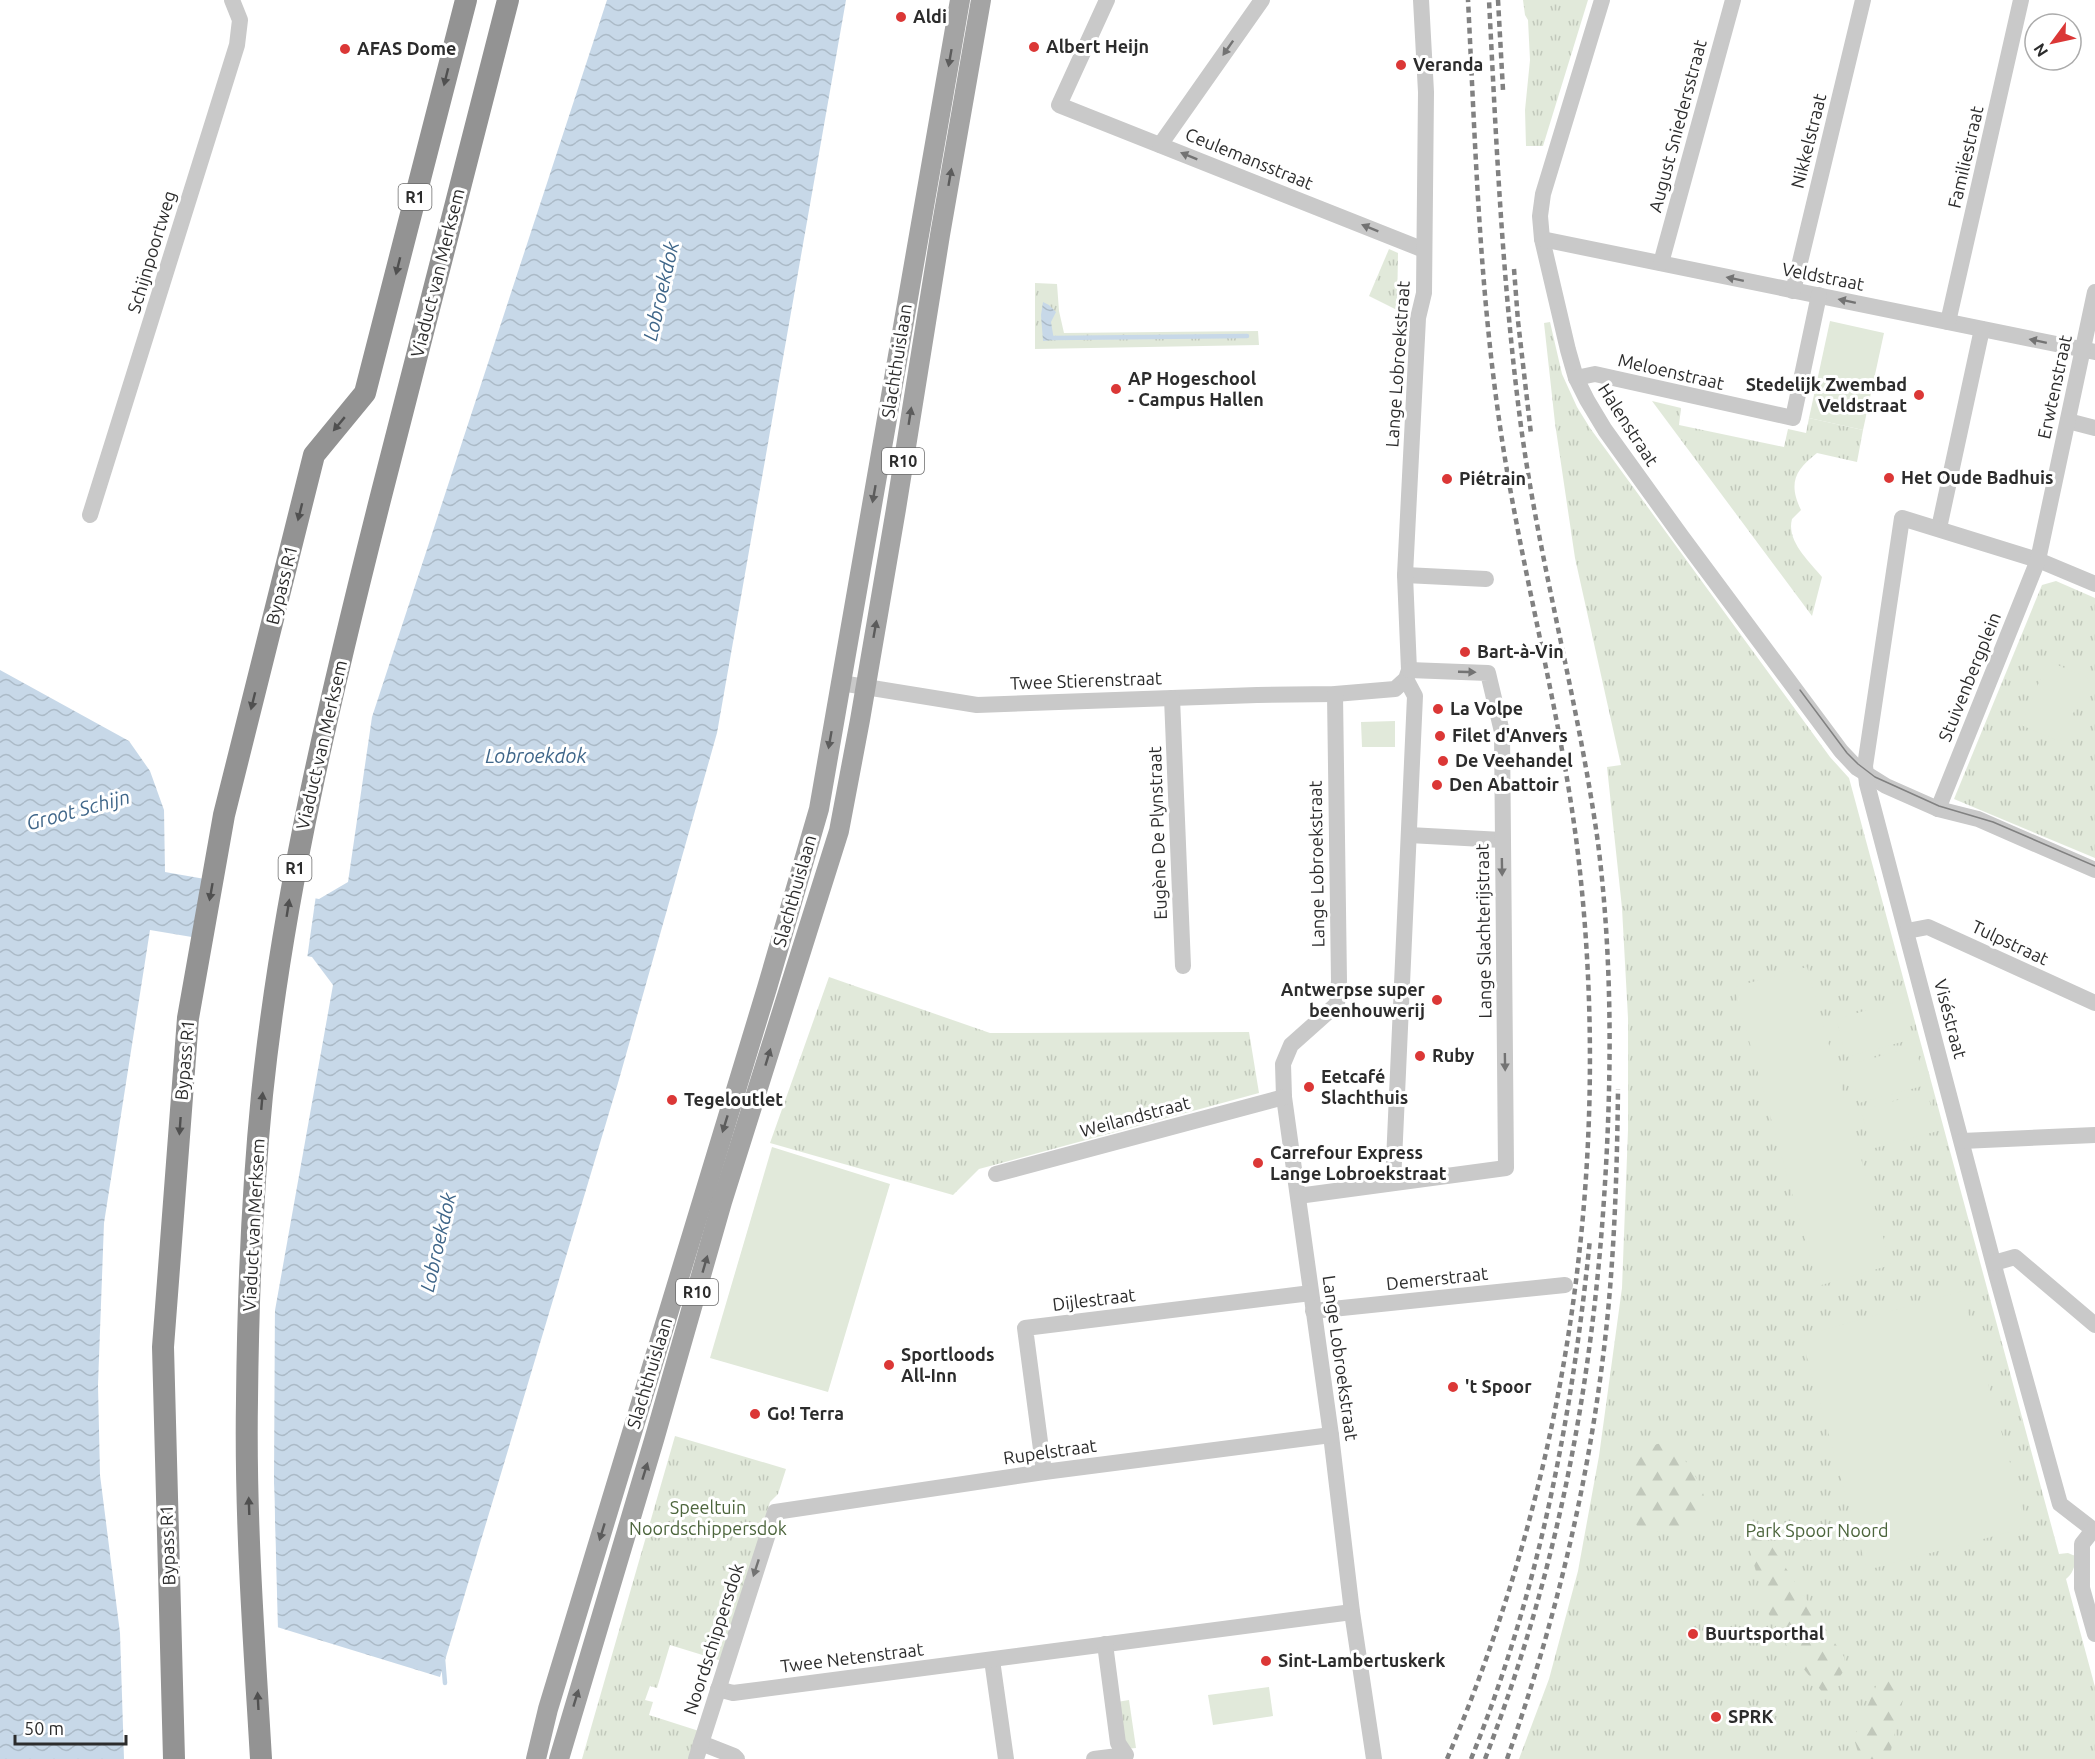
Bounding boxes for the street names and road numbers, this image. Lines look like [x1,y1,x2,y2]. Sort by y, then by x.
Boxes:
street label: August Sniedersstraat [1644,37,1710,214]
street label: Nikkelstraat [1787,91,1829,190]
street label: Familiestraat [1944,104,1986,210]
street label: Ceulemansstraat [1183,123,1316,193]
road number: R1 [398,184,432,210]
street label: Viaduct van Merksem [406,186,468,359]
street label: Schijnpoortweg [123,188,179,315]
street label: Veldstraat [1780,258,1866,294]
street label: Lange Lobroekstraat [1381,280,1413,448]
street label: Slachthuislaan [877,302,915,419]
street label: Erwtenstraat [2033,333,2075,441]
street label: Meloenstraat [1616,349,1726,393]
street label: Halenstraat [1595,380,1663,469]
road number: R10 [882,448,924,474]
street label: Bypass R1 [262,543,301,626]
street label: Stuivenbergplein [1934,609,2004,744]
street label: Viaduct van Merksem [292,658,350,831]
street label: Twee Stierenstraat [1010,667,1162,693]
street label: Eugène De Plynstraat [1144,746,1170,920]
street label: Lange Lobroekstraat [1305,780,1327,948]
street label: Slachthuislaan [769,832,820,949]
street label: Lange Slachterijstraat [1471,843,1495,1019]
road number: R1 [278,855,312,881]
street label: Tulpstraat [1969,916,2052,969]
street label: Viséstraat [1931,977,1971,1061]
street label: Bypass R1 [171,1019,197,1101]
street label: Weilandstraat [1078,1092,1192,1140]
street label: Viaduct van Merksem [238,1138,268,1312]
street label: Demerstraat [1385,1263,1489,1293]
street label: Lange Lobroekstraat [1319,1274,1363,1442]
road number: R10 [676,1279,718,1305]
street label: Dijlestraat [1051,1284,1136,1314]
street label: Slachthuislaan [623,1315,675,1431]
street label: Rupelstraat [1002,1435,1098,1467]
street label: Bypass R1 [156,1504,178,1586]
street label: Noordschippersdok [679,1561,747,1717]
street label: Twee Netenstraat [779,1638,925,1676]

